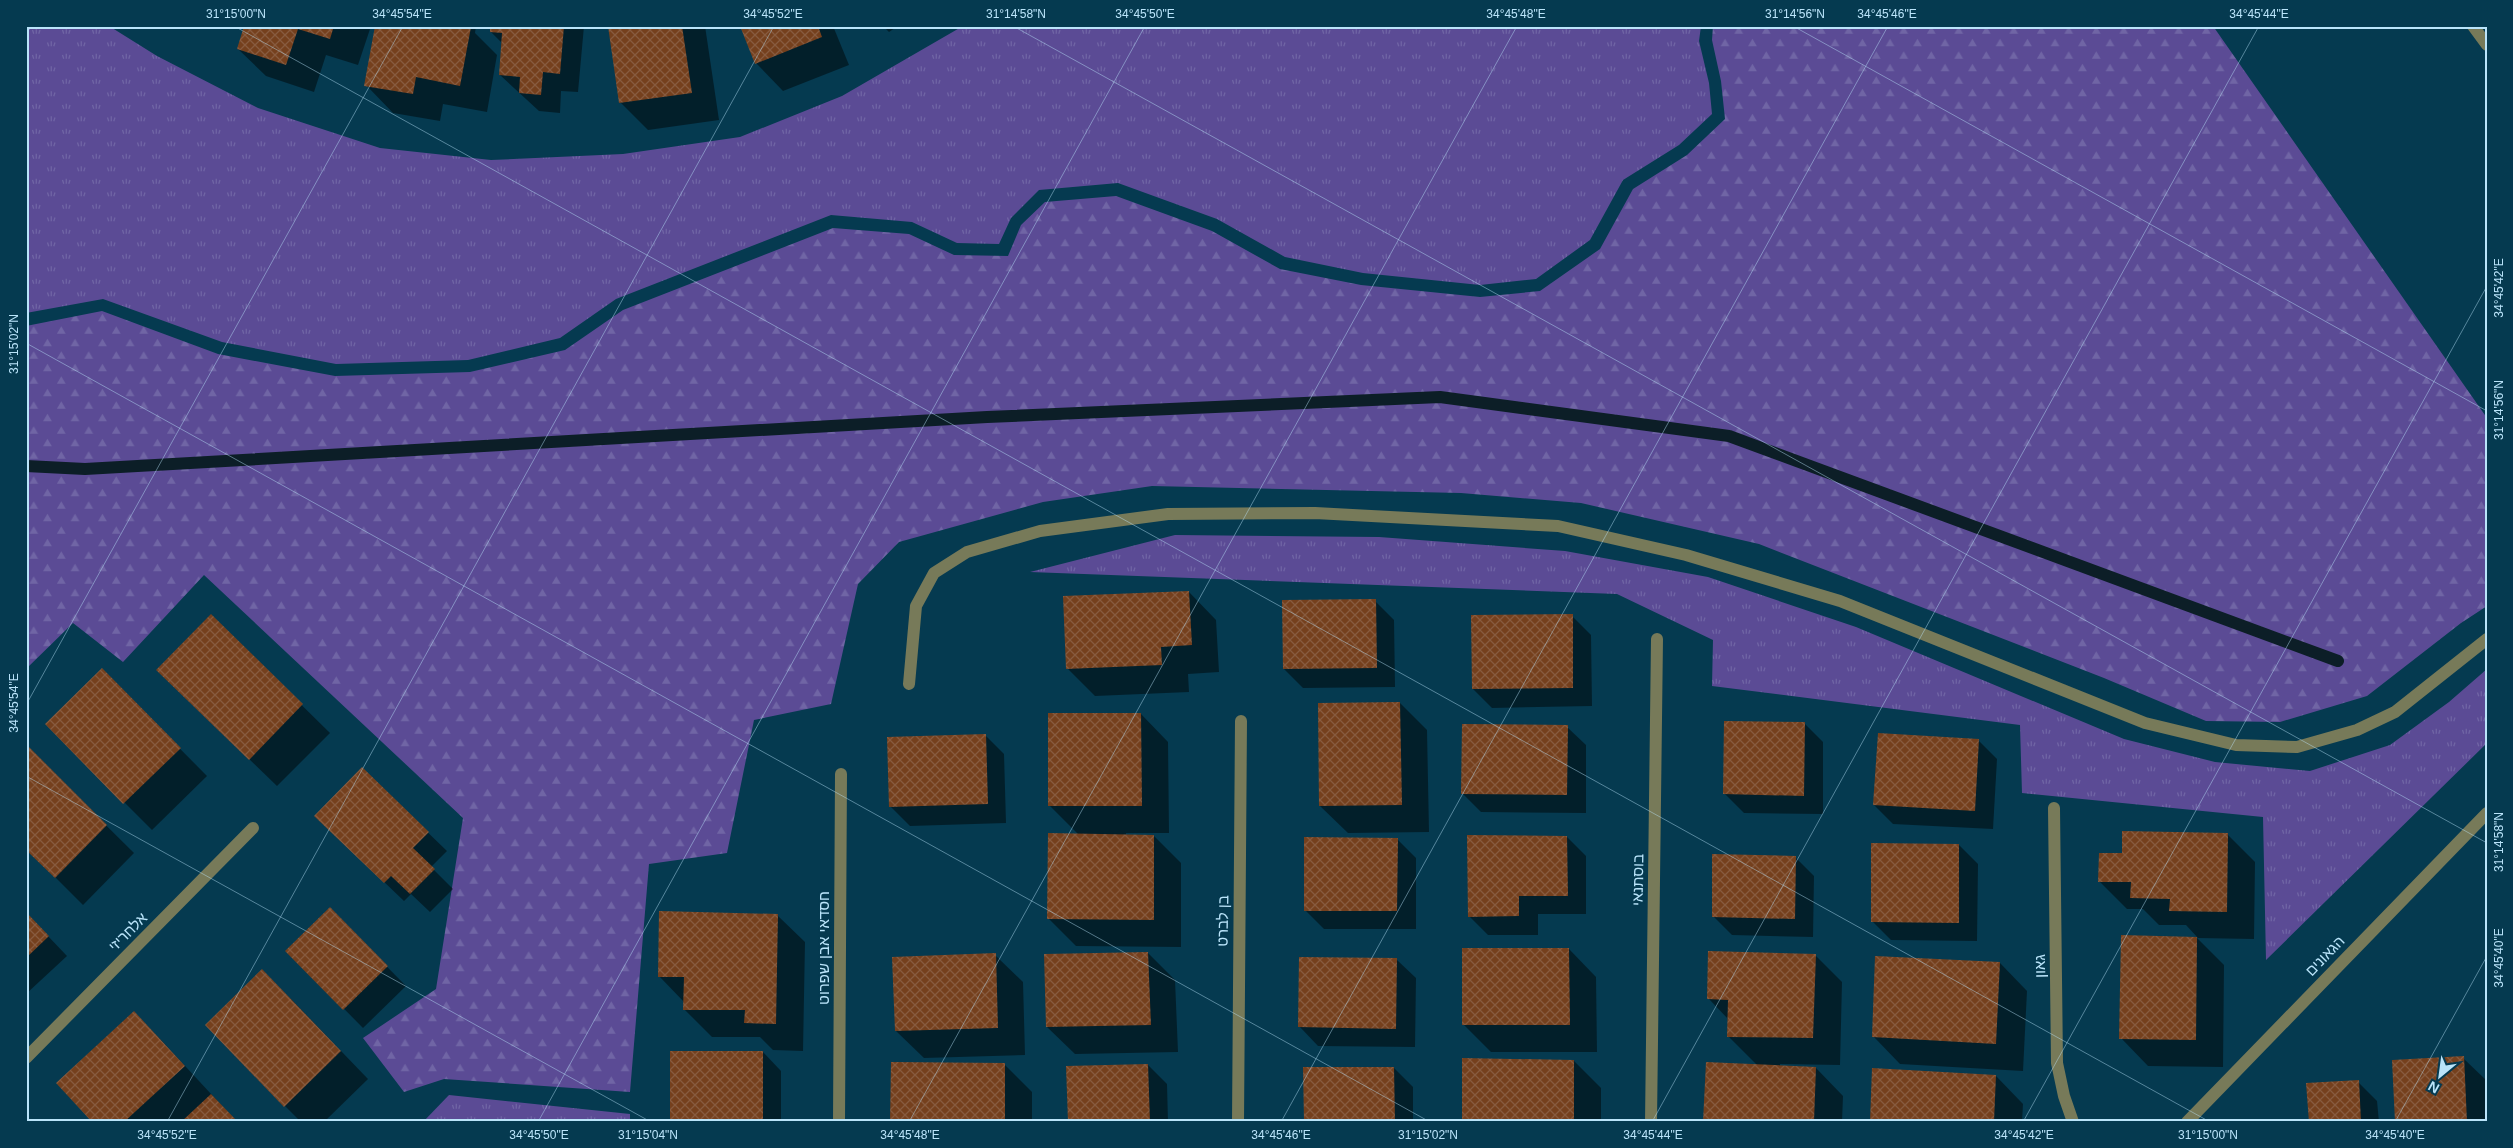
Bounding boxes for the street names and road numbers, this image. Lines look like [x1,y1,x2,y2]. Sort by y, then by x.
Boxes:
street label: בוסתנאי [1629,854,1646,906]
street label: חסדאי אבן שפרוט [815,891,832,1005]
street label: בן לברט [1214,895,1231,947]
street label: אלחריזי [105,909,151,954]
street label: הגאונים [2302,932,2348,979]
street label: גאון [2031,954,2048,978]

